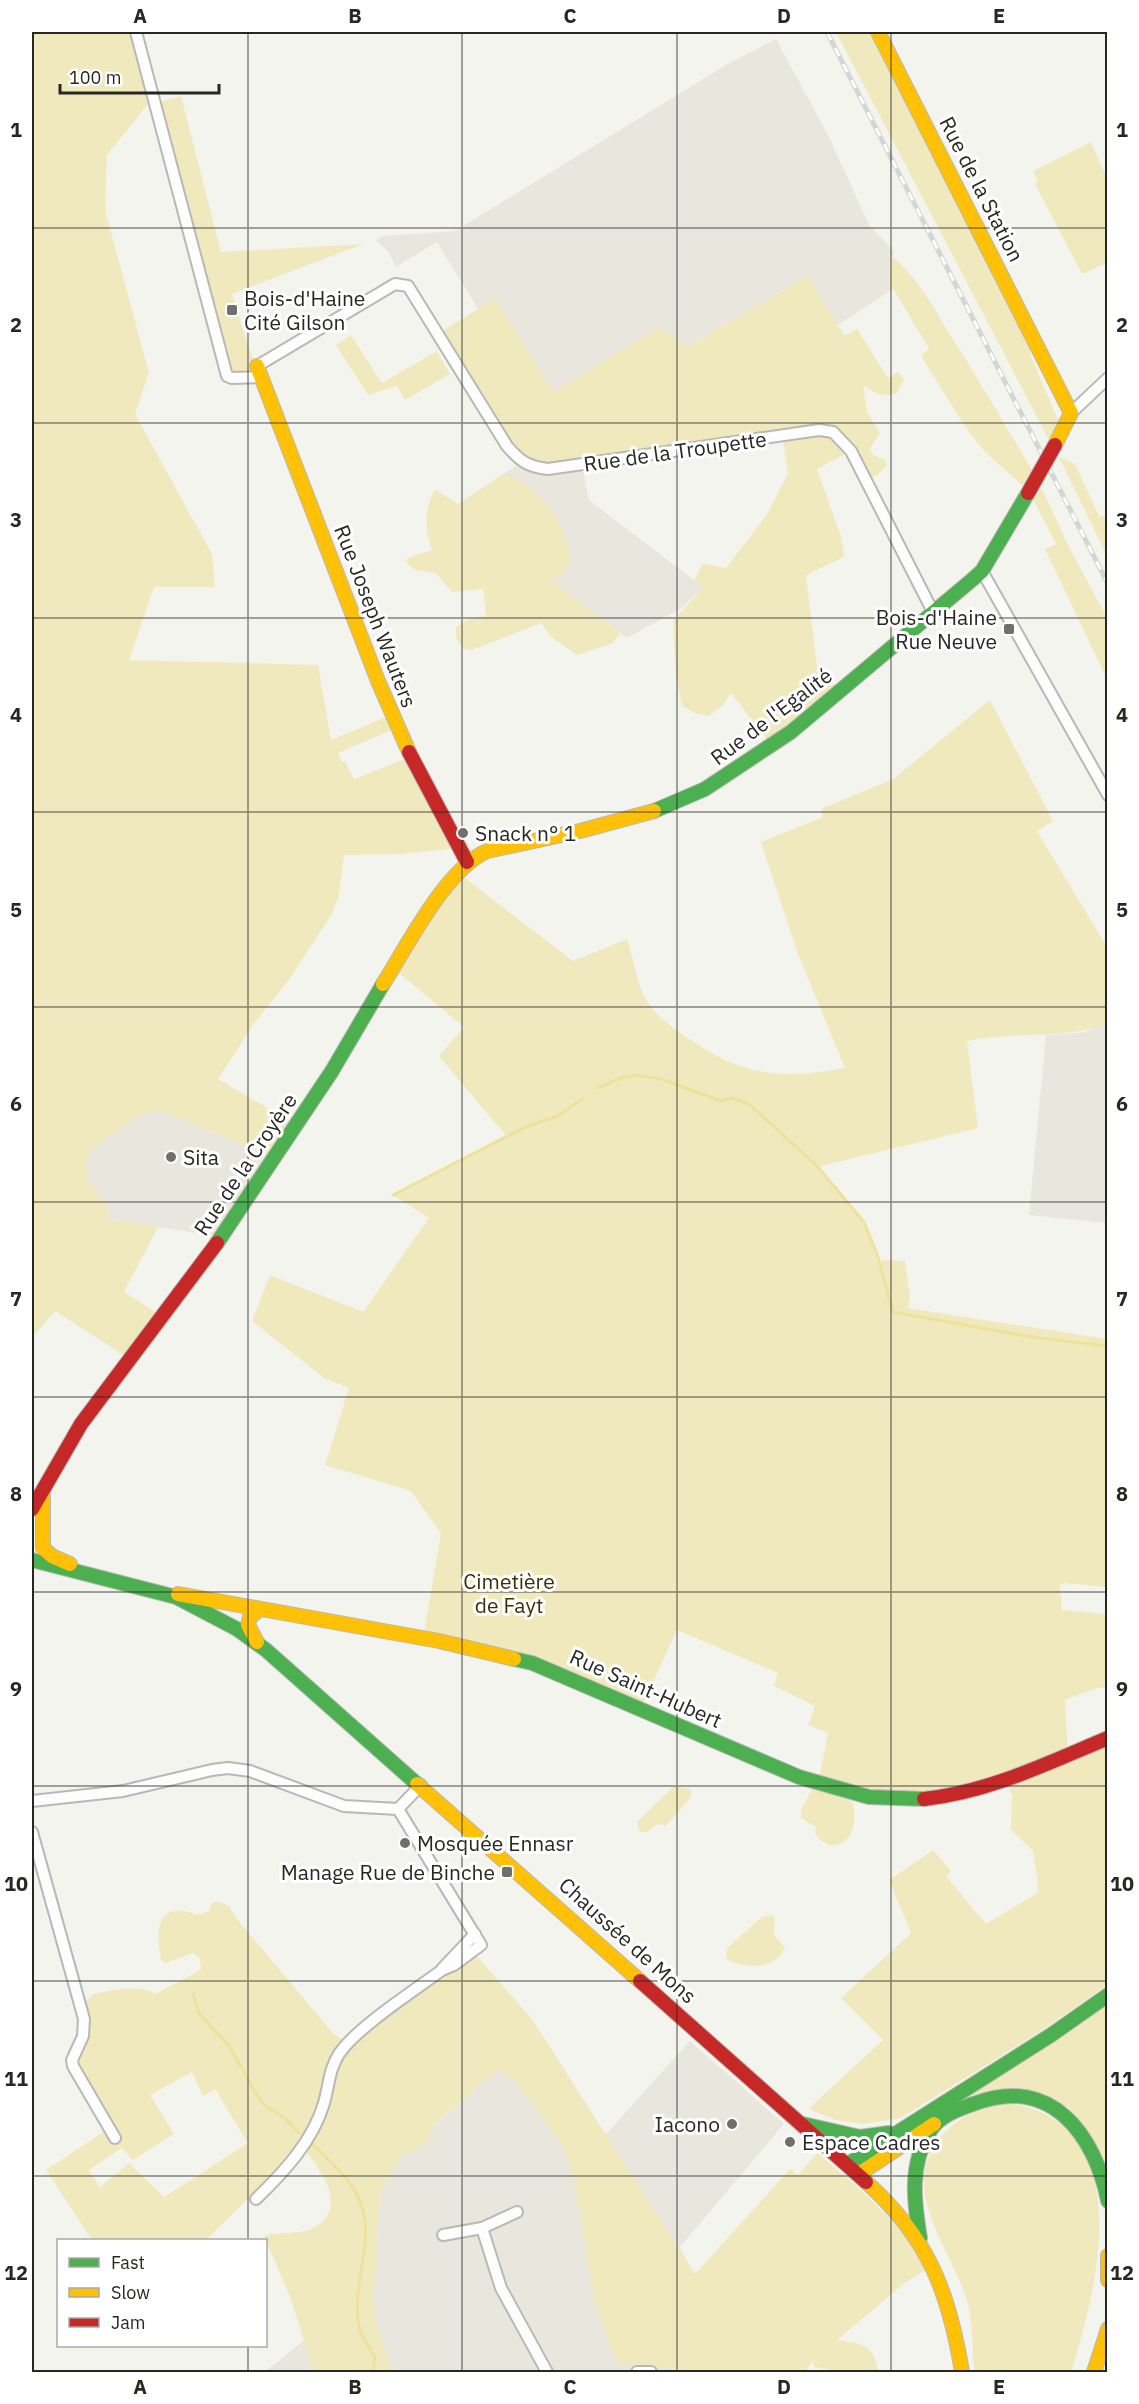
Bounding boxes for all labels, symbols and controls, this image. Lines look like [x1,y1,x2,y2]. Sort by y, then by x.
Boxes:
text: A [133,2,147,29]
text: B [348,2,362,29]
text: C [563,2,577,29]
text: D [777,2,791,29]
text: E [993,2,1005,29]
scale bar [60,57,219,95]
text: 100 m [69,66,121,89]
street label: Rue de la Station [933,112,1031,266]
text: 1 [10,116,22,143]
text: 1 [1116,116,1128,143]
place label: Bois-d'Haine Cité Gilson [244,284,365,336]
marker: Bois-d'Haine Cité Gilson [225,303,239,317]
text: 2 [10,311,22,338]
text: 2 [1116,311,1128,338]
street label: Rue de la Troupette [582,424,768,478]
text: 3 [10,506,22,533]
text: 3 [1116,506,1128,533]
street label: Rue Joseph Wauters [328,521,424,711]
place label: Bois-d'Haine Rue Neuve [876,603,997,655]
marker: Bois-d'Haine Rue Neuve [1002,622,1016,636]
street label: Rue de l'Egalité [704,661,838,771]
text: 4 [10,701,22,728]
text: 4 [1116,701,1128,728]
place label: Snack n° 1 [475,819,576,847]
marker: Snack n° 1 [456,826,470,840]
text: 5 [10,896,22,923]
text: 5 [1116,896,1128,923]
street label: Rue de la Croyère [187,1087,303,1241]
text: 6 [10,1090,22,1117]
text: 6 [1116,1090,1128,1117]
place label: Sita [183,1143,219,1171]
marker: Sita [164,1150,178,1164]
text: 7 [10,1285,22,1312]
text: 7 [1116,1285,1128,1312]
text: 8 [10,1480,22,1507]
text: 8 [1116,1480,1128,1507]
park label: Cimetière de Fayt [463,1567,555,1619]
street label: Rue Saint-Hubert [566,1642,726,1734]
text: 9 [10,1675,22,1702]
text: 9 [1116,1675,1128,1702]
place label: Mosquée Ennasr [417,1829,574,1857]
marker: Mosquée Ennasr [398,1836,412,1850]
place label: Manage Rue de Binche [281,1858,495,1886]
marker: Manage Rue de Binche [500,1865,514,1879]
text: 10 [4,1870,28,1897]
text: 10 [1110,1870,1134,1897]
street label: Chaussée de Mons [553,1871,703,2009]
text: 11 [4,2065,28,2092]
text: 11 [1110,2065,1134,2092]
place label: Iacono [655,2110,720,2138]
marker: Iacono [725,2117,739,2131]
place label: Espace Cadres [802,2128,941,2156]
marker: Espace Cadres [783,2135,797,2149]
legend [57,2239,267,2347]
text: Fast [111,2251,145,2274]
text: 12 [4,2259,28,2286]
text: 12 [1110,2259,1134,2286]
text: Slow [111,2281,150,2304]
text: Jam [111,2311,146,2334]
text: A [133,2373,147,2400]
text: B [348,2373,362,2400]
text: C [563,2373,577,2400]
text: D [777,2373,791,2400]
text: E [993,2373,1005,2400]

